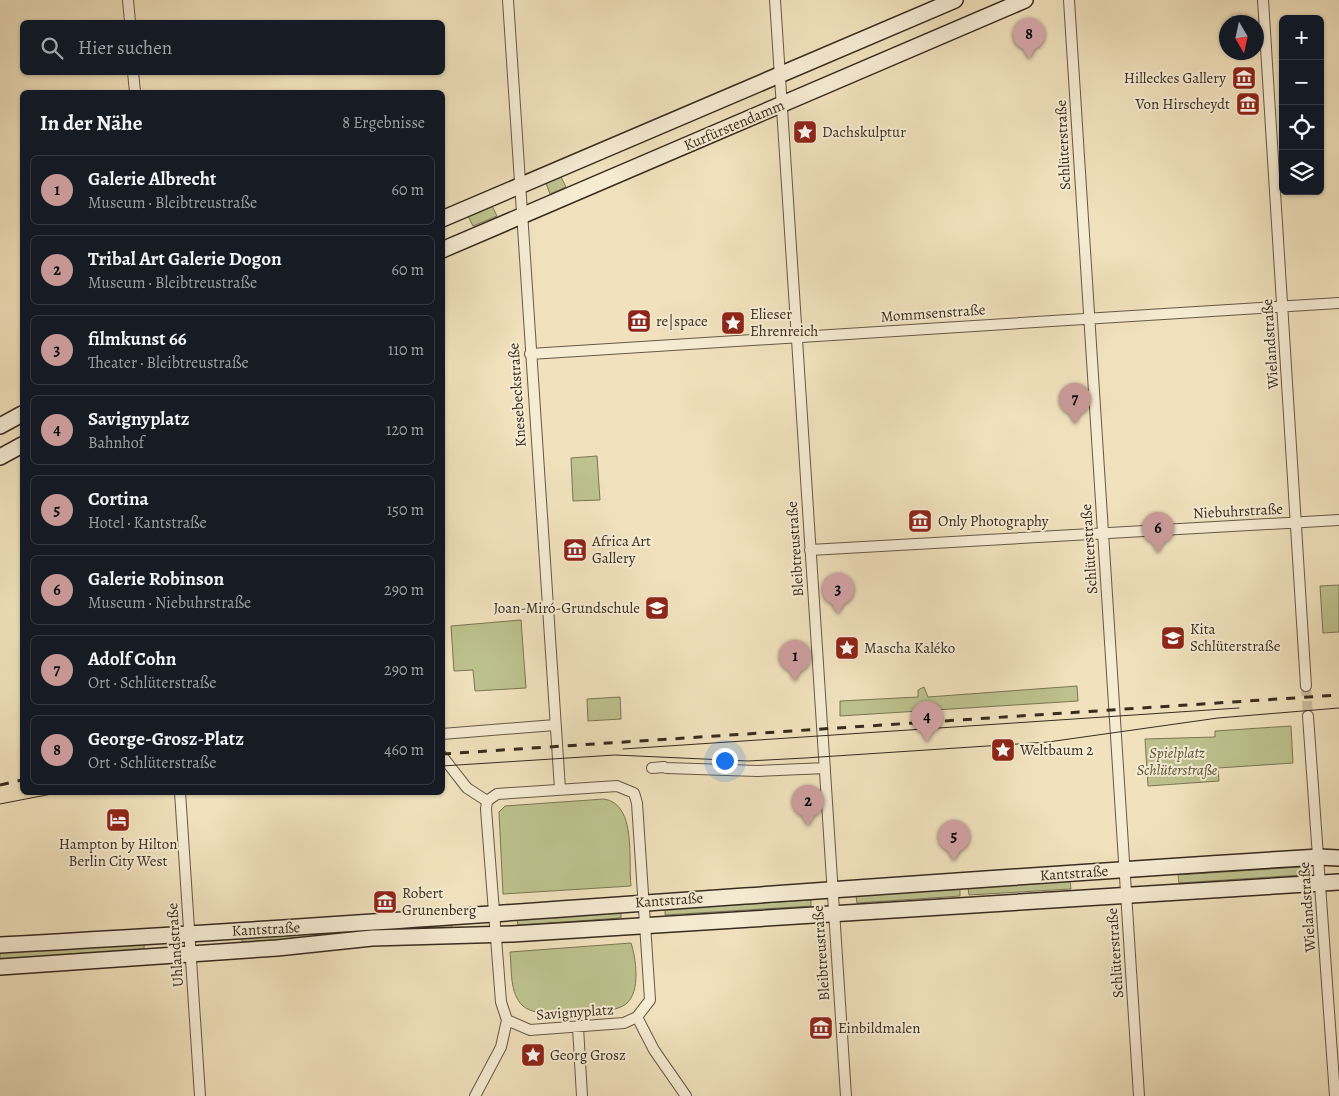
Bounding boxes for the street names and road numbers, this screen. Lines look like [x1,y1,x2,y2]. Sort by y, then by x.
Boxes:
street label: Kurfürstendamm [681,95,788,155]
street label: Schlüterstraße [1051,99,1075,191]
street label: Wielandstraße [1257,298,1283,391]
street label: Mommsenstraße [880,299,986,327]
street label: Knesebeckstraße [503,342,531,448]
street label: Niebuhrstraße [1192,499,1284,523]
street label: Bleibtreustraße [782,500,808,597]
street label: Schlüterstraße [1076,503,1102,595]
street label: Kantstraße [1039,861,1109,885]
street label: Wielandstraße [1294,861,1320,954]
street label: Kantstraße [634,888,704,912]
street label: Uhlandstraße [162,902,188,988]
street label: Bleibtreustraße [808,904,834,1001]
street label: Schlüterstraße [1102,907,1128,999]
street label: Kantstraße [231,917,301,941]
street label: Savignyplatz [535,999,615,1025]

